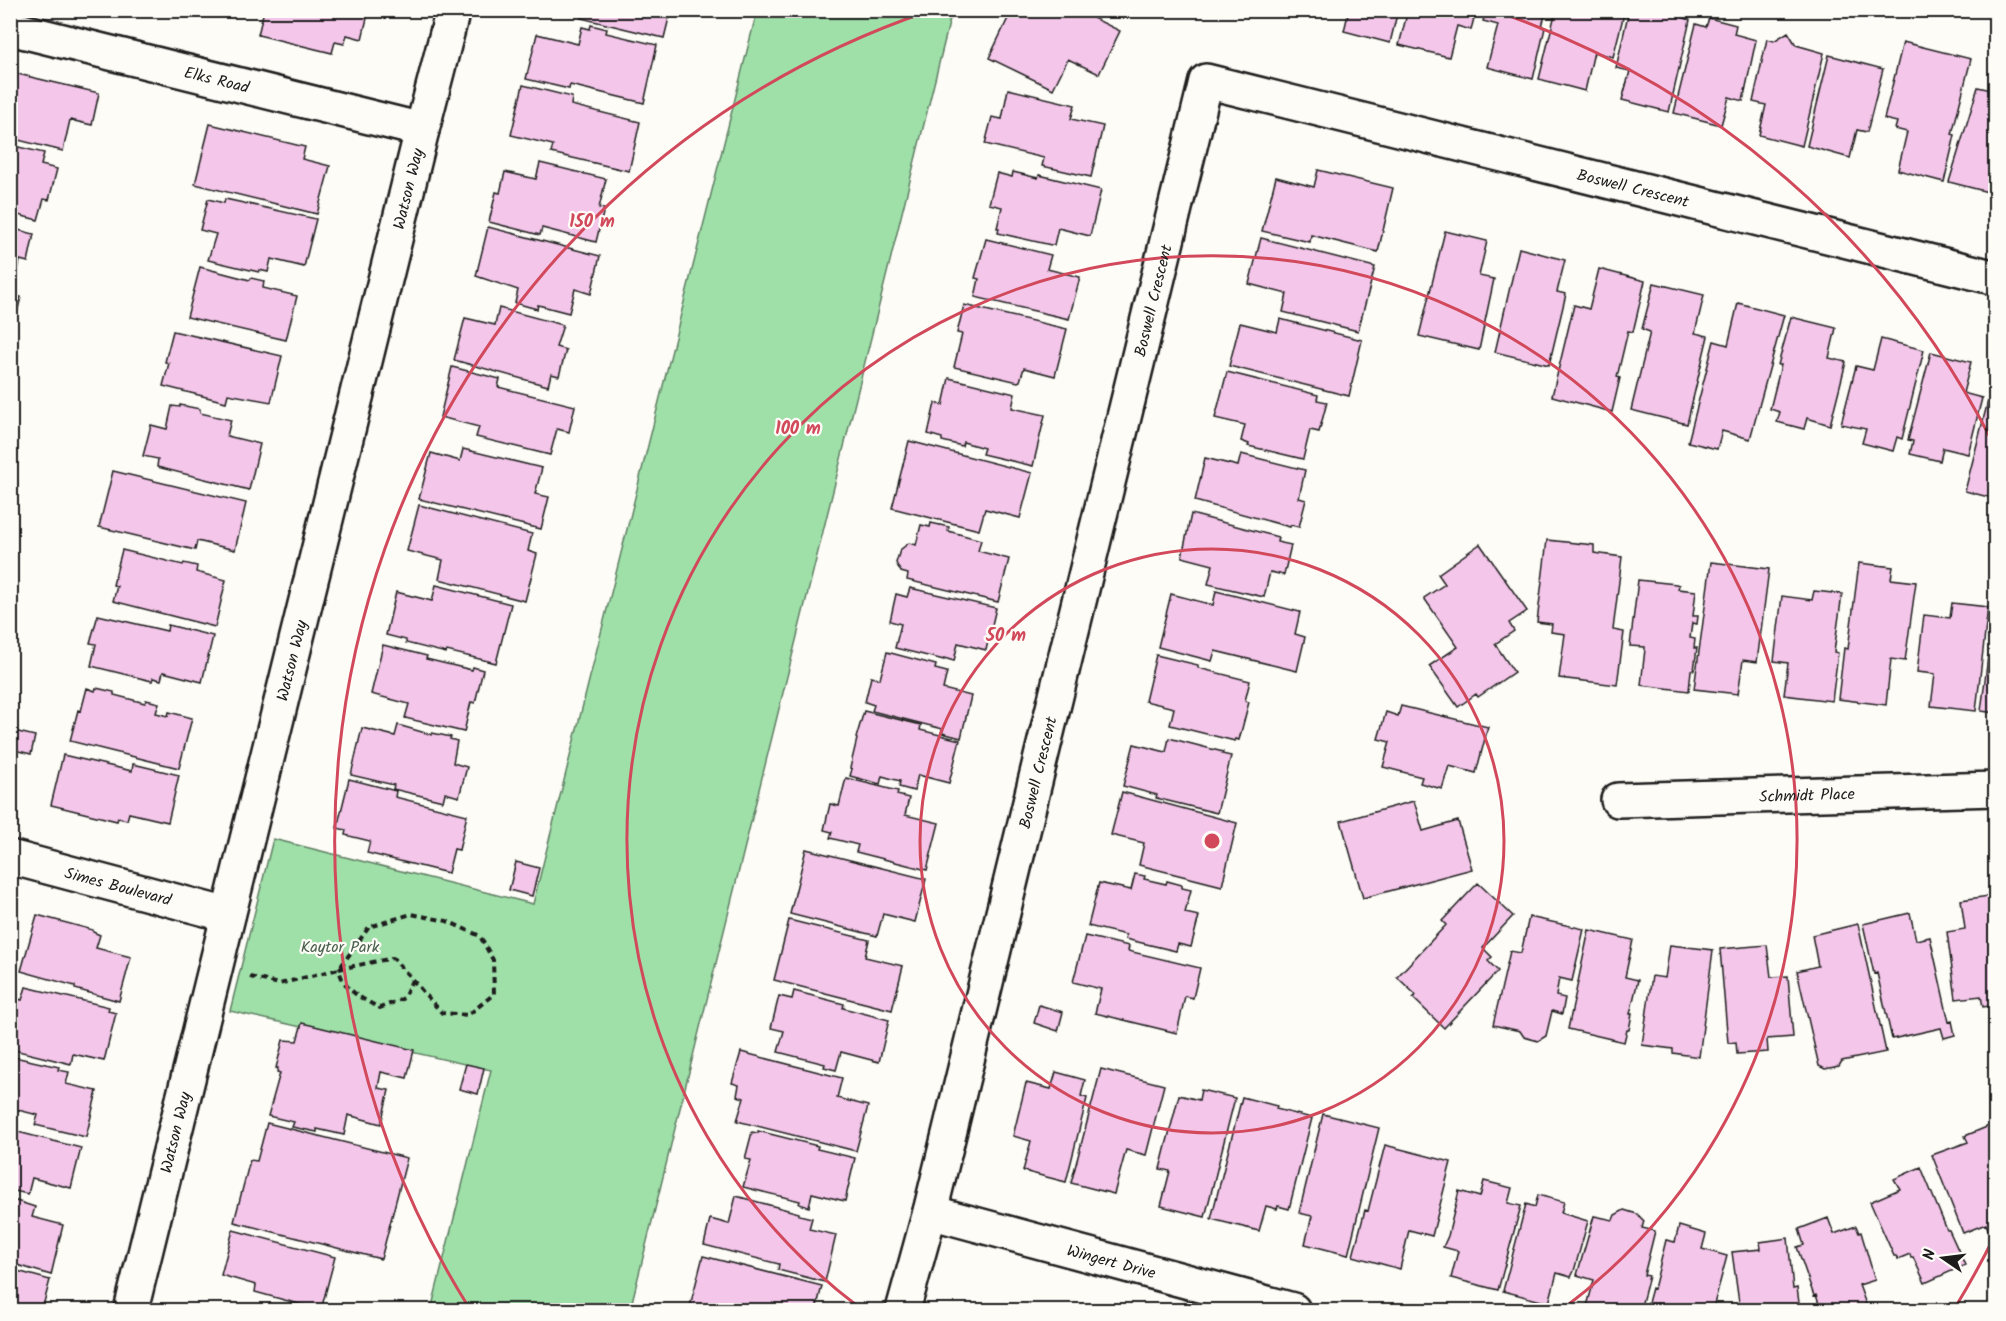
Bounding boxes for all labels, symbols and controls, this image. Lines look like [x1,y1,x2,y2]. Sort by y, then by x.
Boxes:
street label: Elks Road [181,61,253,101]
street label: Watson Way [387,145,431,232]
street label: Boswell Crescent [1574,163,1692,215]
text: 150 m [569,208,615,237]
street label: Boswell Crescent [1128,241,1180,359]
text: 100 m [775,415,821,444]
street label: Watson Way [271,617,315,704]
text: 50 m [985,622,1026,651]
street label: Boswell Crescent [1013,714,1065,831]
street label: Schmidt Place [1759,782,1855,810]
centre of rings [1202,831,1222,851]
street label: Simes Boulevard [62,861,175,914]
park label: Kaytor Park [301,935,380,960]
street label: Watson Way [154,1089,198,1176]
north arrow [1913,1228,1973,1288]
street label: Wingert Drive [1064,1239,1158,1286]
text: N [1917,1247,1943,1263]

